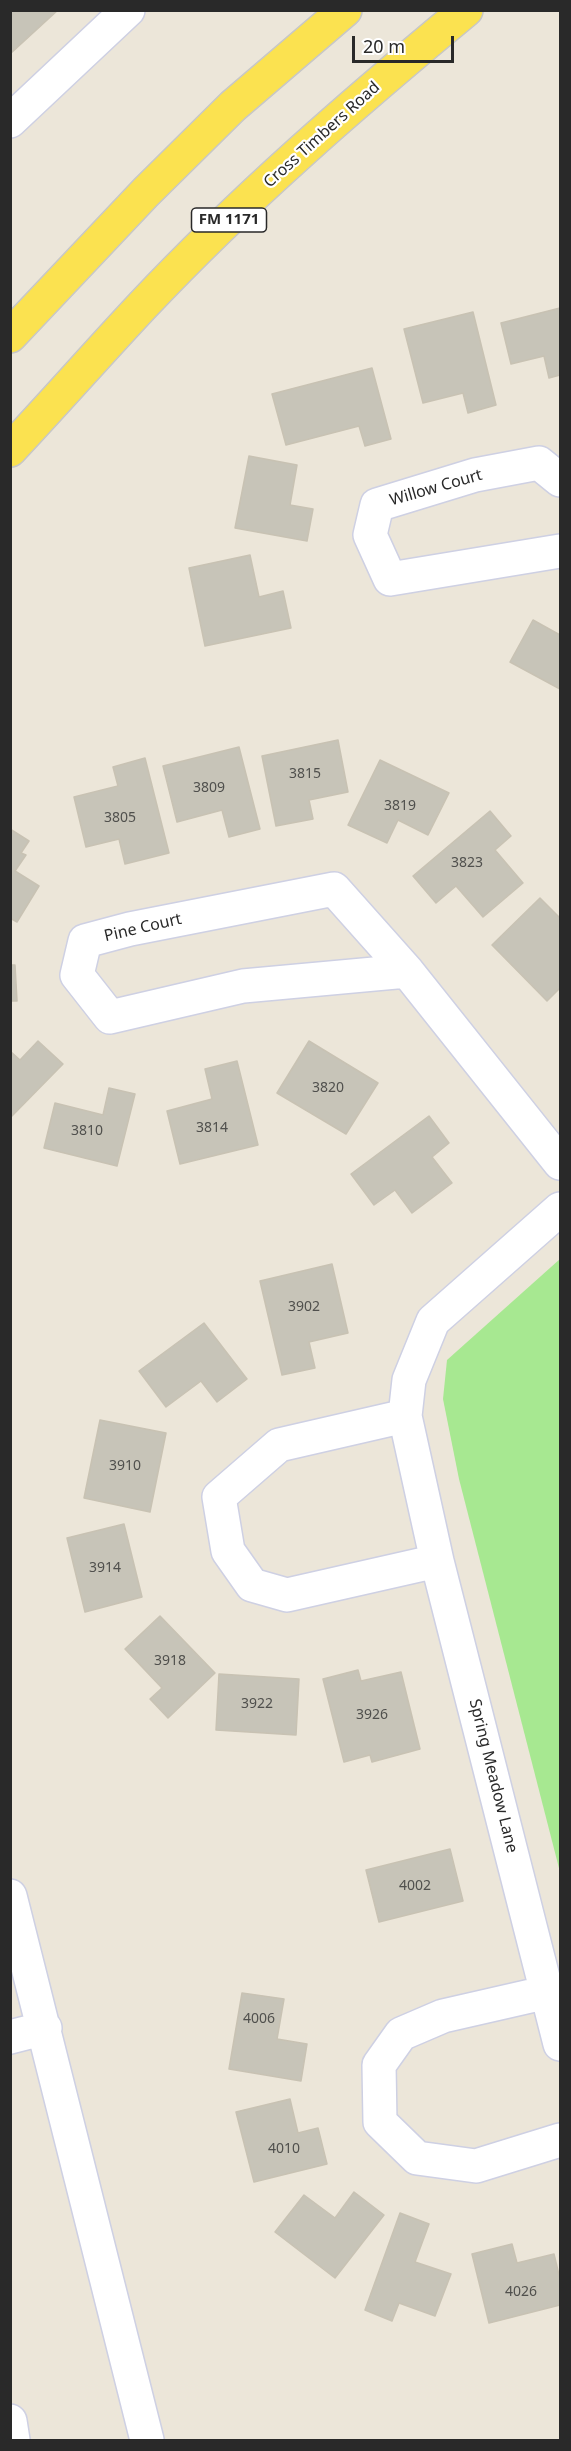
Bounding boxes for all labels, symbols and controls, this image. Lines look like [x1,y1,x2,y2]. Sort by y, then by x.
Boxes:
scale bar [355,24,457,62]
text: 20 m [363,34,405,58]
street label: Cross Timbers Road [260,78,384,192]
road number: FM 1171 [192,208,266,232]
street label: Willow Court [387,466,485,510]
house number: 3815 [289,766,321,782]
house number: 3809 [193,780,225,796]
house number: 3819 [384,798,416,814]
house number: 3805 [104,810,136,826]
house number: 3823 [451,855,483,871]
street label: Pine Court [102,910,184,946]
house number: 3820 [312,1080,344,1096]
house number: 3814 [196,1120,228,1136]
house number: 3810 [71,1123,103,1139]
house number: 3902 [288,1299,320,1315]
house number: 3910 [109,1458,141,1474]
house number: 3914 [89,1560,121,1576]
house number: 3918 [154,1653,186,1669]
house number: 3922 [241,1696,273,1712]
street label: Spring Meadow Lane [465,1697,521,1855]
house number: 3926 [356,1707,388,1723]
house number: 4002 [399,1878,431,1894]
house number: 4006 [243,2011,275,2027]
house number: 4010 [268,2141,300,2157]
house number: 4026 [505,2284,537,2300]

